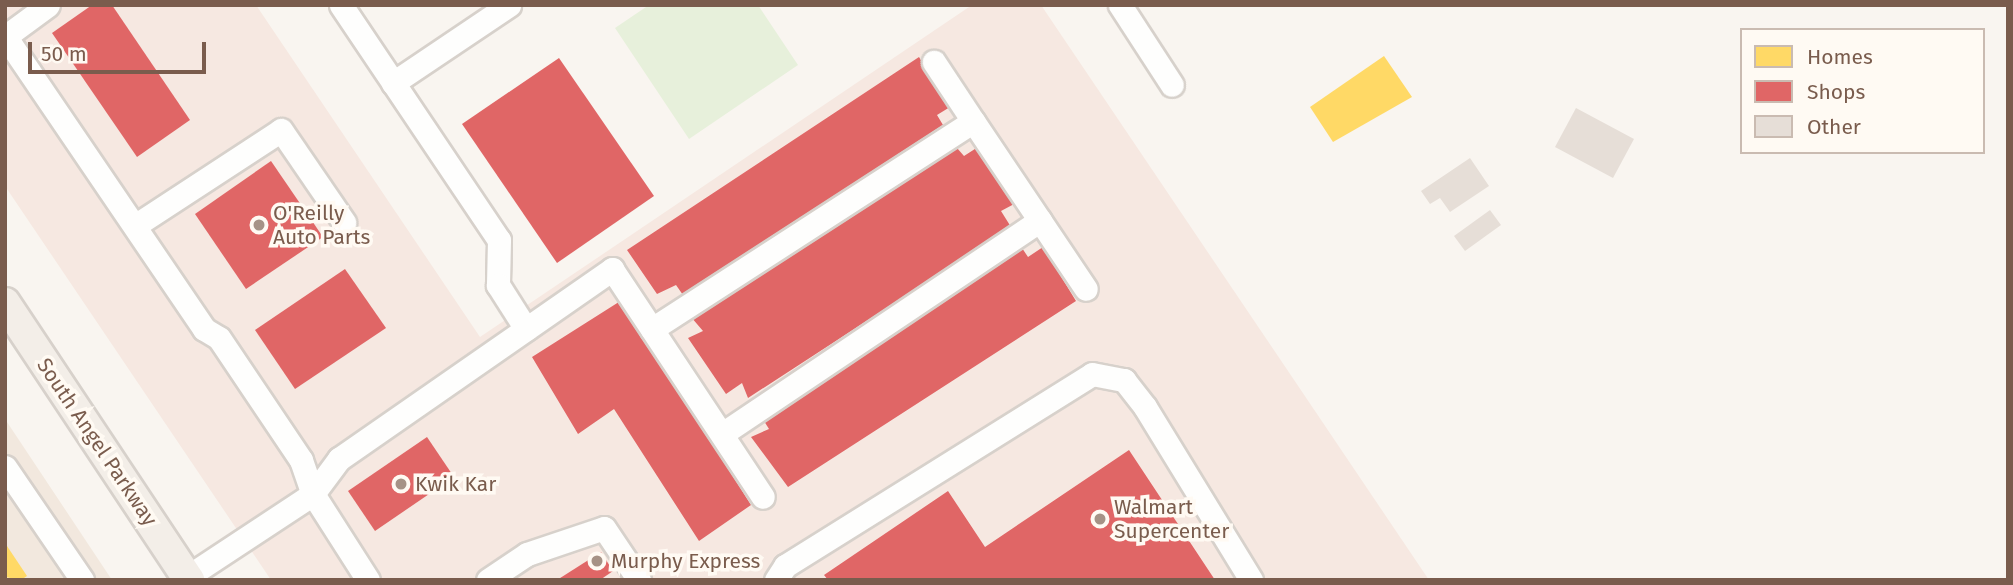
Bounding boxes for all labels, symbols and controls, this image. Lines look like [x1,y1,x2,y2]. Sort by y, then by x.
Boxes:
scale bar [32,28,210,72]
legend [1740,28,1985,154]
text: 50 m [41,41,87,67]
text: Homes [1807,44,1873,70]
text: Shops [1807,79,1865,105]
text: Other [1807,114,1861,140]
place label: O'Reilly Auto Parts [273,200,370,250]
marker: O'Reilly Auto Parts [251,217,267,233]
street label: South Angel Parkway [31,353,163,531]
place label: Kwik Kar [415,471,496,497]
marker: Kwik Kar [393,476,409,492]
place label: Walmart Supercenter [1114,494,1229,544]
marker: Walmart Supercenter [1092,511,1108,527]
place label: Murphy Express [611,548,760,574]
marker: Murphy Express [589,553,605,569]

